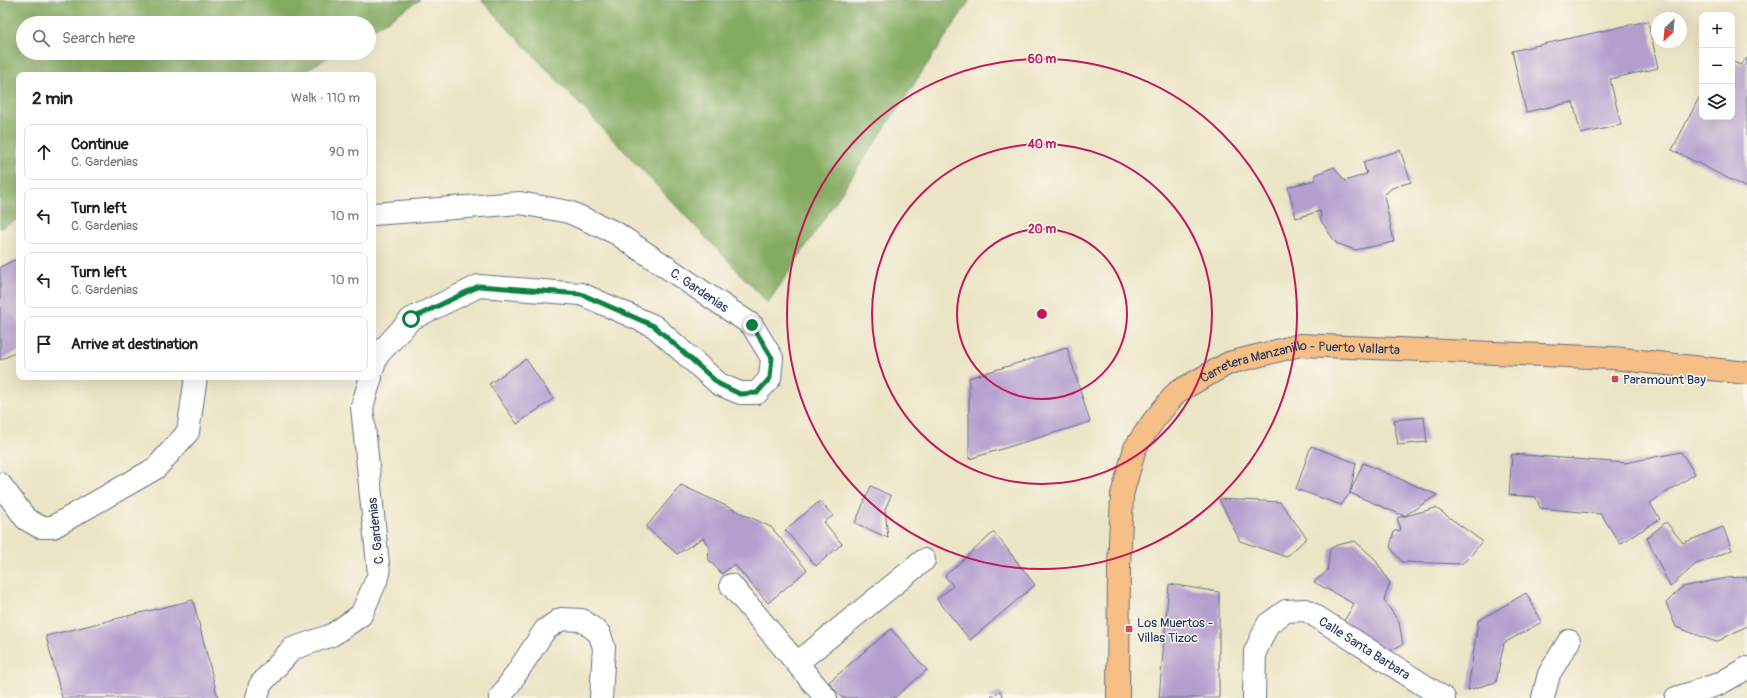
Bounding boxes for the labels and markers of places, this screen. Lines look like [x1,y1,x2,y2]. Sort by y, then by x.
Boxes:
centre of rings [1035,307,1049,321]
place label: Paramount Bay [1623,372,1706,388]
marker: Paramount Bay [1610,374,1620,384]
place label: Los Muertos - Villas Tizoc [1137,615,1213,646]
marker: Los Muertos - Villas Tizoc [1124,624,1134,634]

